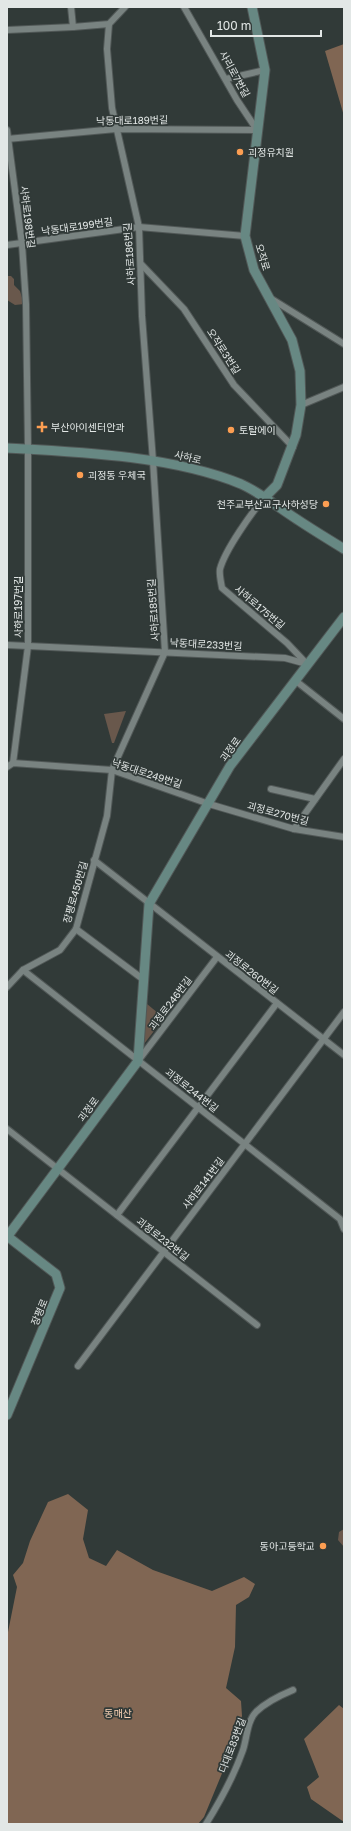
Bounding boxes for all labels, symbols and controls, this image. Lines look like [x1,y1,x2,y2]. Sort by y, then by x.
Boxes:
scale bar [211,12,321,38]
text: 100 m [217,18,251,33]
street label: 사리로7번길 [217,49,253,99]
street label: 낙동대로189번길 [96,113,168,127]
place label: 괴정유치원 [248,146,294,158]
marker: 괴정유치원 [235,147,245,157]
street label: 사하로198번길 [18,185,38,249]
street label: 낙동대로199번길 [40,215,114,237]
street label: 사하로186번길 [121,222,137,286]
street label: 오작로 [253,242,273,272]
street label: 오작로3번길 [205,326,243,376]
marker: 부산아이센터안과 [36,421,48,433]
place label: 부산아이센터안과 [51,421,125,433]
place label: 토탈에이 [239,424,276,436]
marker: 토탈에이 [226,425,236,435]
street label: 사하로 [173,448,203,466]
place label: 괴정동 우체국 [88,469,146,481]
marker: 괴정동 우체국 [75,470,85,480]
place label: 천주교부산교구사하성당 [217,498,318,510]
marker: 천주교부산교구사하성당 [321,499,331,509]
street label: 사하로197번길 [12,576,24,638]
street label: 사하로185번길 [145,578,161,642]
street label: 사하로175번길 [232,582,288,632]
street label: 낙동대로233번길 [169,636,243,652]
street label: 괴정로 [217,734,243,764]
street label: 낙동대로249번길 [110,756,184,790]
street label: 괴정로270번길 [246,799,310,827]
street label: 장평로450번길 [60,860,90,924]
street label: 괴정로260번길 [223,948,281,996]
street label: 괴정로246번길 [146,974,194,1032]
street label: 괴정로244번길 [163,1066,221,1114]
street label: 괴정로 [75,1094,101,1124]
street label: 사하로141번길 [180,1155,226,1211]
street label: 괴정로232번길 [134,1215,192,1263]
street label: 장평로 [28,1297,50,1327]
place label: 동아고등학교 [260,1540,315,1552]
marker: 동아고등학교 [318,1541,328,1551]
park label: 동매산 [104,1707,132,1719]
street label: 다대로83번길 [216,1716,248,1774]

